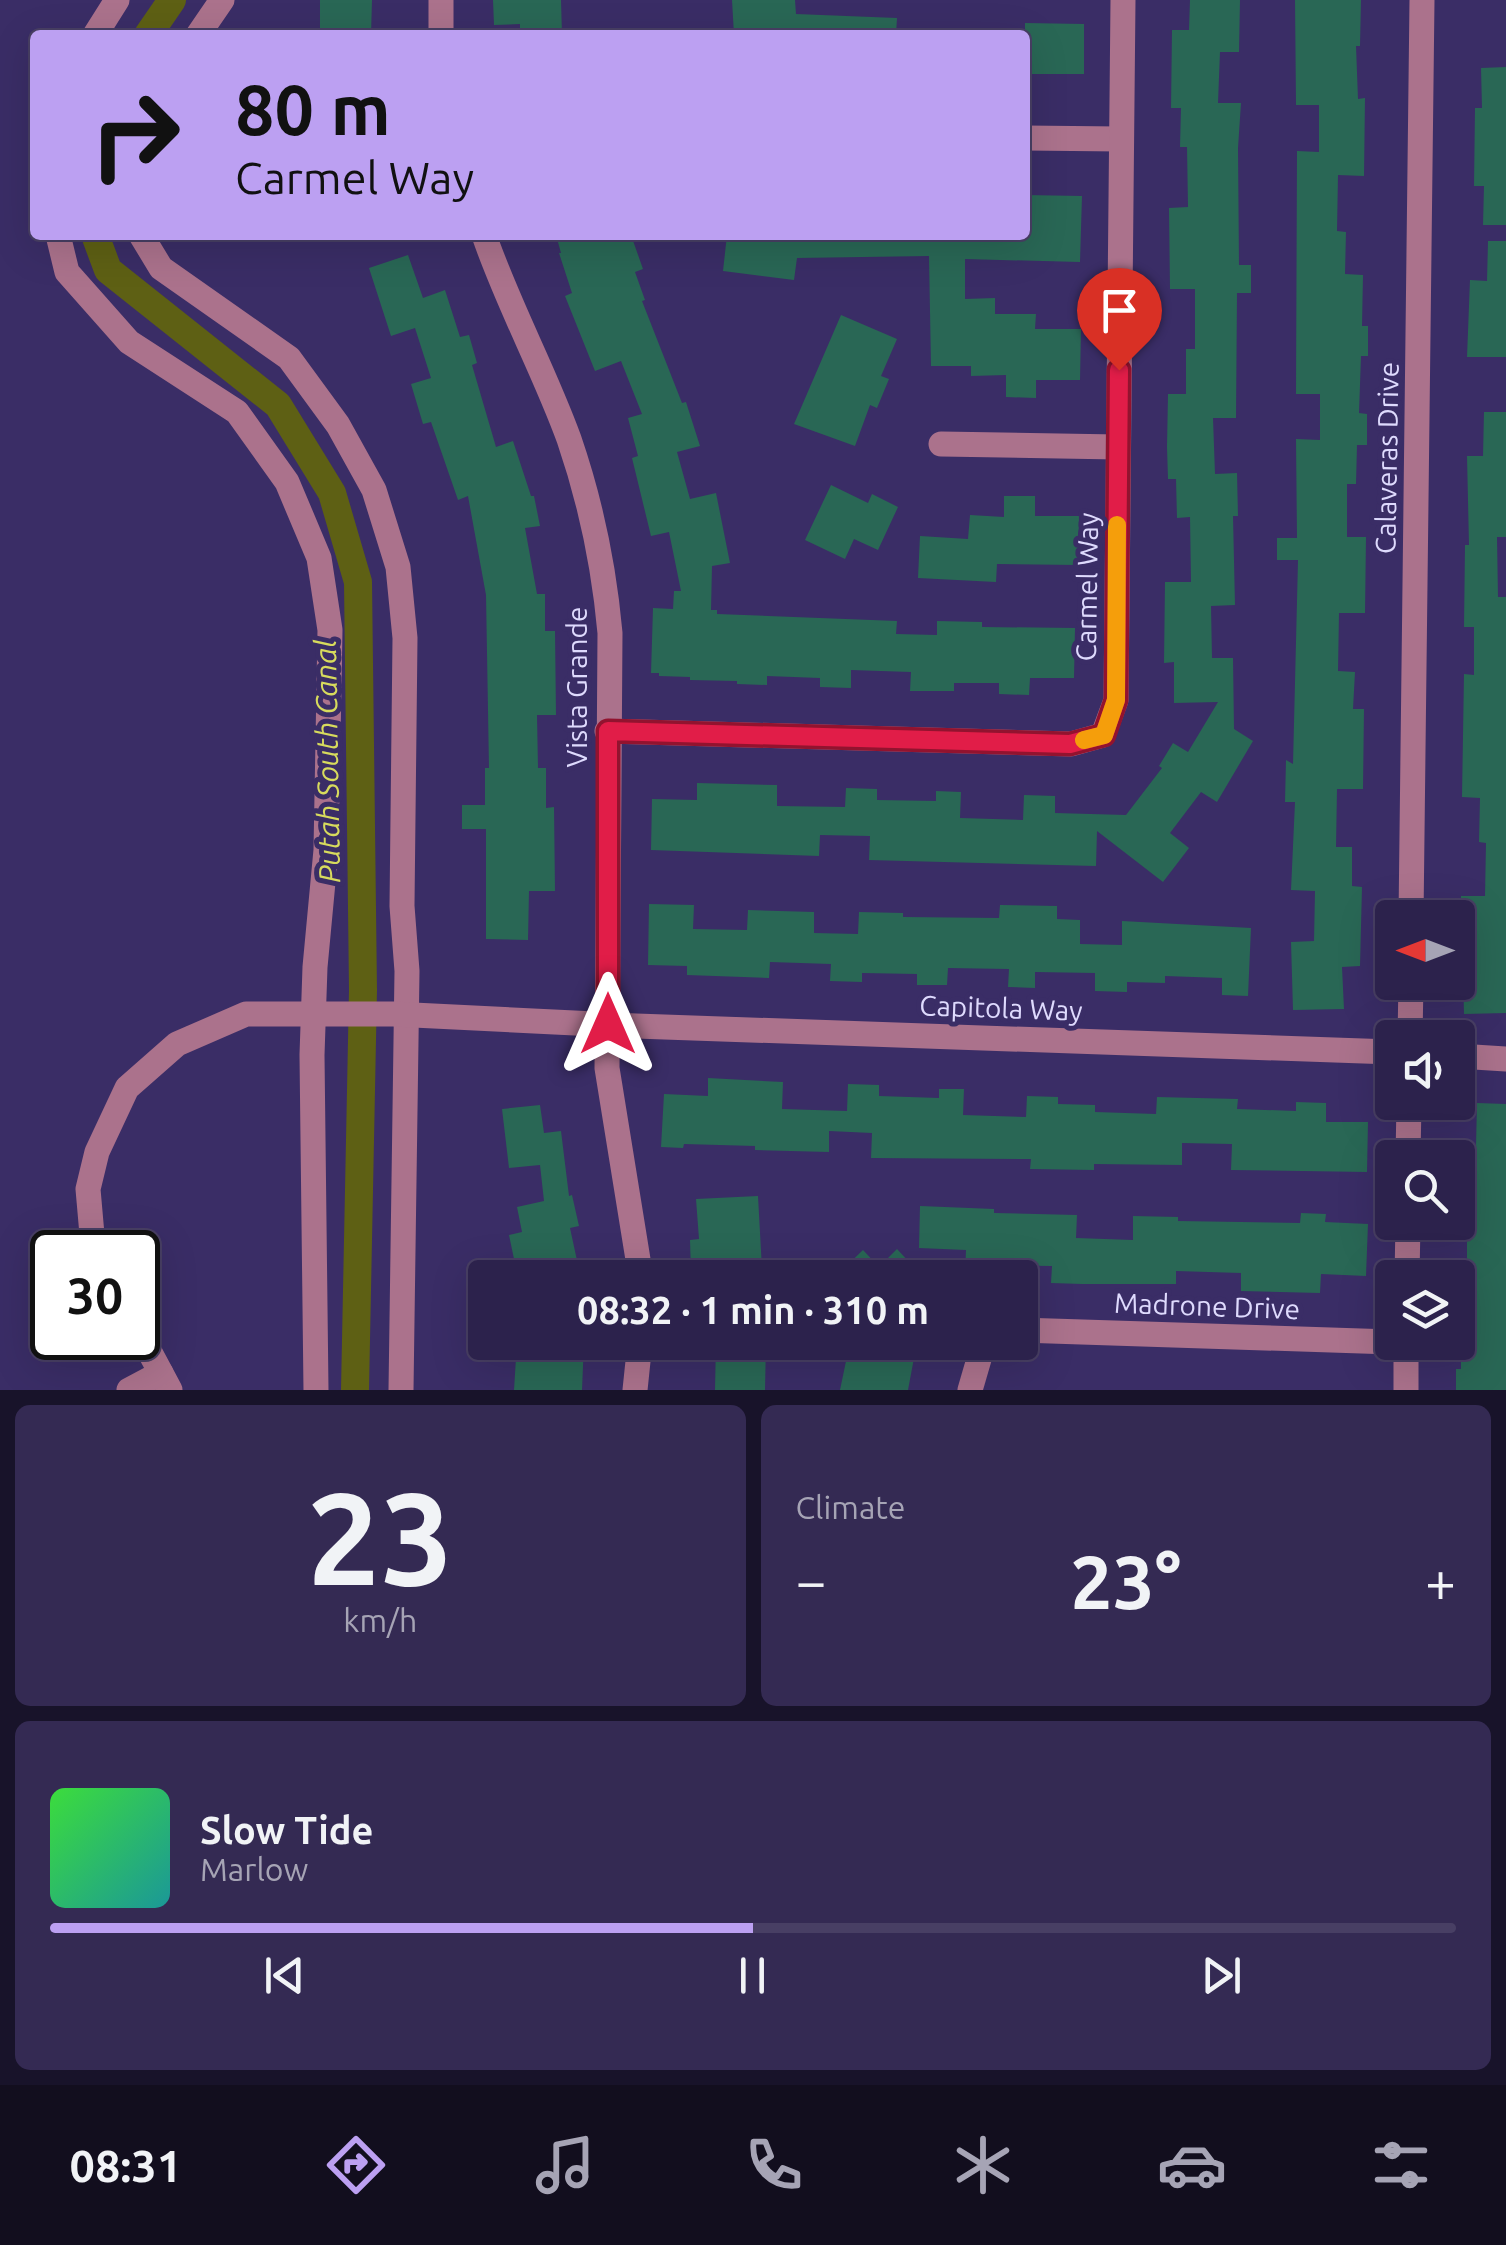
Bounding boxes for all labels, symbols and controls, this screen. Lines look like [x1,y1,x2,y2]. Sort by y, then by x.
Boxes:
icon: right [70,70,200,200]
text: 80 m [235,70,391,148]
text: Carmel Way [235,152,474,203]
pin [1077,268,1162,371]
icon: arrive [1092,283,1147,338]
street label: Calaveras Drive [1369,362,1404,554]
street label: Carmel Way [1070,512,1103,662]
street label: Vista Grande [561,607,592,767]
water label: Putah South Canal [308,638,346,883]
north arrow [1375,900,1475,1000]
map controls [1375,900,1475,1360]
position arrow [556,972,660,1076]
street label: Capitola Way [919,989,1083,1026]
button: sound [1375,1020,1475,1120]
button: search [1375,1140,1475,1240]
speed limit sign: 30 [30,1230,160,1360]
button: layers [1375,1260,1475,1360]
street label: Madrone Drive [1113,1287,1301,1324]
text: 08:32 · 1 min · 310 m [577,1289,929,1331]
text: 23 [307,1464,454,1610]
text: Climate [796,1489,906,1525]
text: 23° [1070,1539,1181,1623]
text: − [796,1550,827,1611]
text: + [1425,1550,1456,1611]
text: km/h [343,1602,417,1638]
text: Slow Tide [200,1809,373,1851]
text: Marlow [200,1851,308,1887]
icon: previous [257,1948,312,2003]
icon: pause [725,1948,780,2003]
icon: next [1194,1948,1249,2003]
icon: directions [321,2130,391,2200]
icon: music [530,2130,600,2200]
icon: phone [739,2130,809,2200]
icon: climate [948,2130,1018,2200]
icon: car [1157,2130,1227,2200]
icon: filters [1366,2130,1436,2200]
text: 08:31 [70,2140,182,2191]

